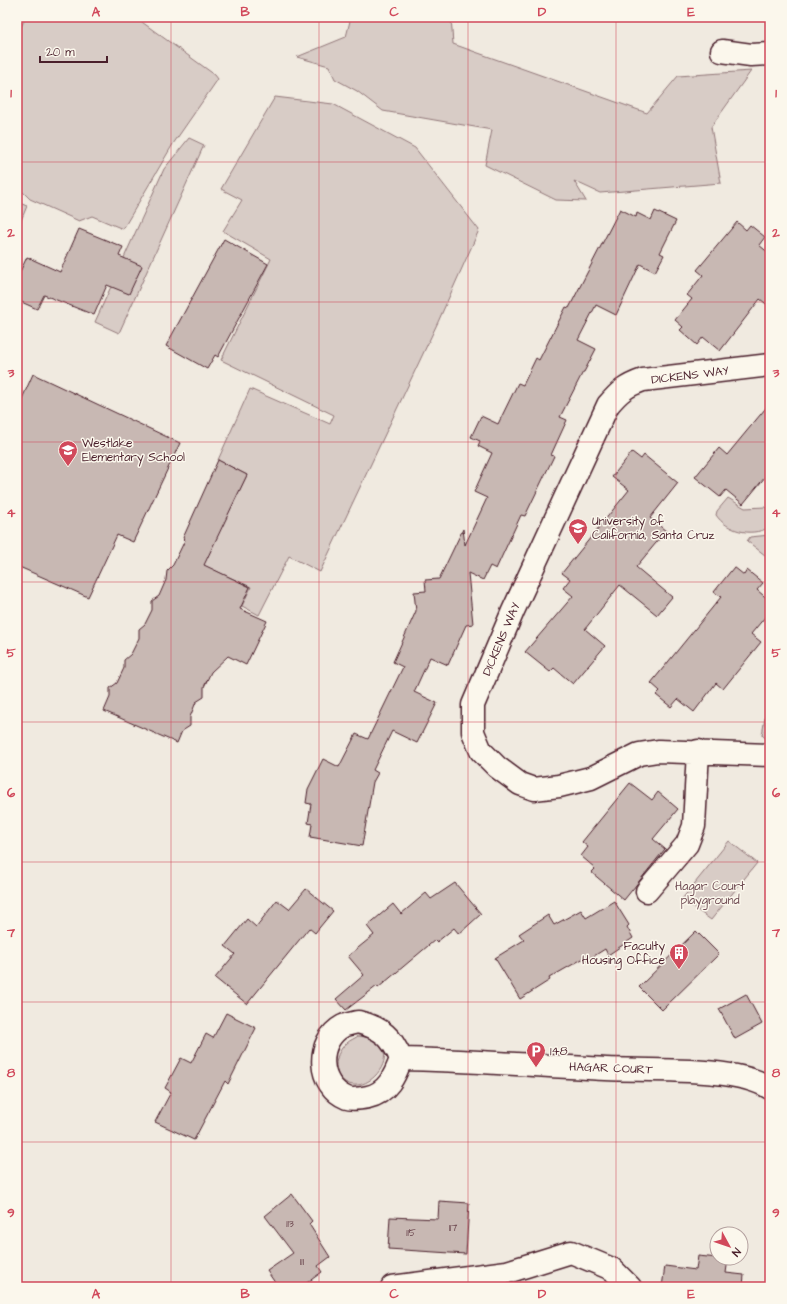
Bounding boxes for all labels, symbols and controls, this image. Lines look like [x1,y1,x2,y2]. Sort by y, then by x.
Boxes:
text: A [92,3,101,21]
text: B [240,3,250,21]
text: C [389,3,399,21]
text: D [538,3,547,21]
text: E [687,3,695,21]
scale bar [40,38,107,64]
text: 20 m [46,44,75,61]
text: 1 [10,84,12,102]
text: 1 [775,84,777,102]
text: 2 [6,224,15,242]
text: 2 [771,224,780,242]
street label: DICKENS WAY [650,362,730,389]
text: 3 [7,364,15,382]
text: 3 [772,364,780,382]
place label: Westlake Elementary School [82,435,185,467]
school or university icon: Westlake Elementary School [57,439,79,467]
text: 4 [7,504,16,522]
text: 4 [772,504,781,522]
place label: University of California, Santa Cruz [592,513,714,544]
school or university icon: University of California, Santa Cruz [567,517,589,545]
street label: DICKENS WAY [478,599,525,678]
text: 5 [6,644,16,662]
text: 5 [771,644,781,662]
text: 6 [7,784,16,802]
text: 6 [772,784,781,802]
park label: Hagar Court playground [675,878,745,910]
text: 7 [6,924,16,942]
text: 7 [771,924,781,942]
place label: Faculty Housing Office [582,938,666,970]
building icon: Faculty Housing Office [668,942,690,970]
parking icon: 148 [525,1040,547,1068]
place label: 148 [550,1043,568,1060]
street label: HAGAR COURT [569,1059,654,1078]
text: 8 [7,1064,16,1082]
text: 8 [772,1064,781,1082]
text: 9 [7,1204,15,1222]
text: 9 [772,1204,780,1222]
house number: 113 [286,1217,294,1231]
house number: 117 [449,1221,457,1235]
house number: 115 [406,1226,416,1240]
north arrow [709,1226,749,1266]
text: N [728,1245,744,1260]
house number: 111 [300,1255,305,1269]
text: A [92,1285,101,1303]
text: B [240,1285,250,1303]
text: C [389,1285,399,1303]
text: D [538,1285,547,1303]
text: E [687,1285,695,1303]

